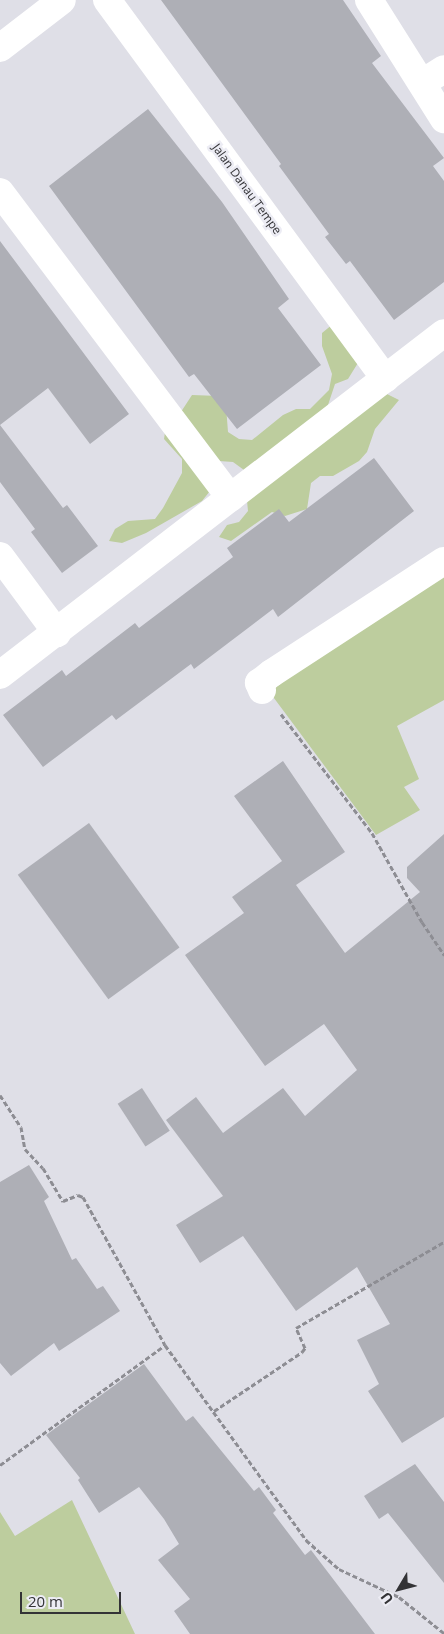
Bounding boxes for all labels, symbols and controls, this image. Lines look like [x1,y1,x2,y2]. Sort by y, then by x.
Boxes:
street label: Jalan Danau Tempe [209,141,285,237]
north arrow [374,1564,424,1614]
scale bar [22,1582,124,1614]
text: U [376,1588,397,1608]
text: 20 m [28,1591,63,1611]

